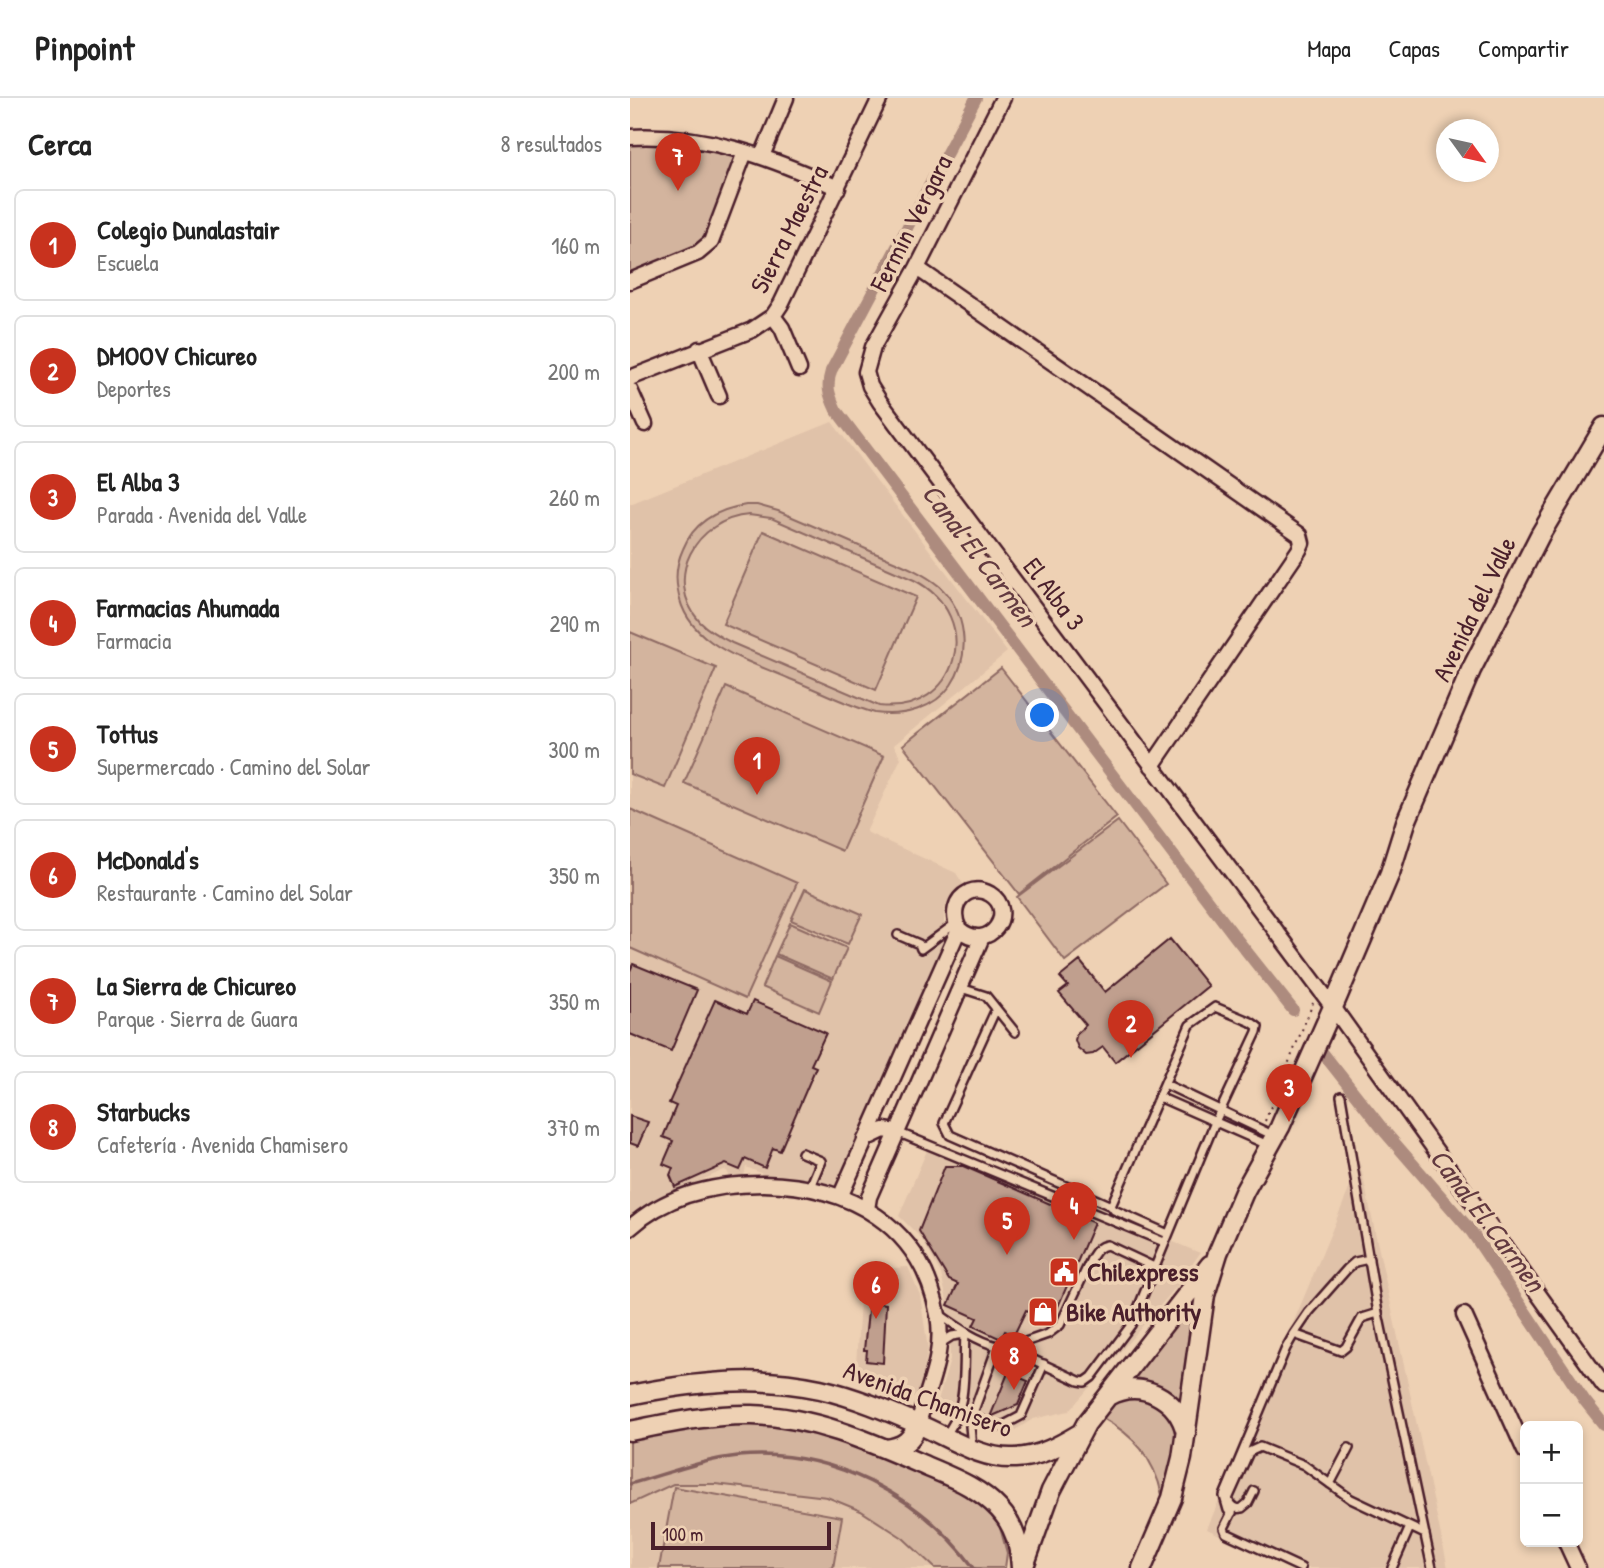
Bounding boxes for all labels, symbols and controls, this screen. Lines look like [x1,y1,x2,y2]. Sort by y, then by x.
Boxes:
text: Pinpoint [35,26,134,70]
text: Mapa [1307,32,1351,64]
text: Capas [1389,32,1440,64]
text: Compartir [1478,32,1569,64]
north arrow [1436,119,1499,182]
text: Cerca [28,124,91,164]
text: 8 resultados [501,128,602,159]
pin: 7 [655,133,701,191]
street label: Fermín Vergara [861,149,960,298]
street label: Sierra Maestra [741,159,836,299]
text: Colegio Dunalastair [97,212,280,247]
text: 1 [49,230,57,261]
text: 160 m [551,230,600,261]
text: Escuela [97,247,158,278]
text: DMOOV Chicureo [97,338,257,373]
text: 2 [48,356,58,387]
text: 200 m [548,356,600,387]
text: Deportes [97,373,171,404]
text: El Alba 3 [97,464,180,499]
water label: Canal El Carmen [914,476,1048,636]
text: 3 [48,482,58,513]
text: 260 m [549,482,600,513]
text: Parada · Avenida del Valle [97,499,307,530]
street label: Avenida del Valle [1423,531,1524,687]
street label: El Alba 3 [1016,550,1093,637]
text: Farmacias Ahumada [97,590,279,625]
text: 4 [49,608,57,639]
text: 290 m [550,608,600,639]
text: Farmacia [97,625,171,656]
your location [1025,698,1059,732]
text: Tottus [97,716,158,751]
text: 5 [48,734,58,765]
text: 300 m [548,734,600,765]
pin: 1 [734,737,780,795]
text: Supermercado · Camino del Solar [97,751,370,782]
text: McDonald's [97,842,199,877]
text: 6 [48,860,58,891]
text: 350 m [549,860,600,891]
text: Restaurante · Camino del Solar [97,877,353,908]
text: La Sierra de Chicureo [97,968,296,1003]
text: 7 [47,986,59,1017]
text: 350 m [549,986,600,1017]
pin: 2 [1108,1000,1154,1058]
text: Parque · Sierra de Guara [97,1003,298,1034]
pin: 3 [1266,1064,1312,1122]
text: Starbucks [97,1094,190,1129]
text: 8 [48,1112,58,1143]
text: 370 m [547,1112,600,1143]
text: Cafetería · Avenida Chamisero [97,1129,348,1160]
water label: Canal El Carmen [1422,1141,1556,1301]
pin: 4 [1051,1182,1097,1240]
pin: 5 [984,1197,1030,1255]
place label: Chilexpress [1087,1254,1198,1290]
public building icon: Chilexpress [1047,1255,1081,1289]
pin: 6 [853,1261,899,1319]
place label: Bike Authority [1066,1294,1201,1330]
shop icon: Bike Authority [1026,1295,1060,1329]
pin: 8 [991,1332,1037,1390]
street label: Avenida Chamisero [839,1352,1017,1445]
map controls [1520,1421,1583,1547]
button: + [1520,1421,1583,1484]
button: − [1520,1484,1583,1547]
scale bar [651,1519,831,1551]
text: 100 m [662,1521,703,1547]

